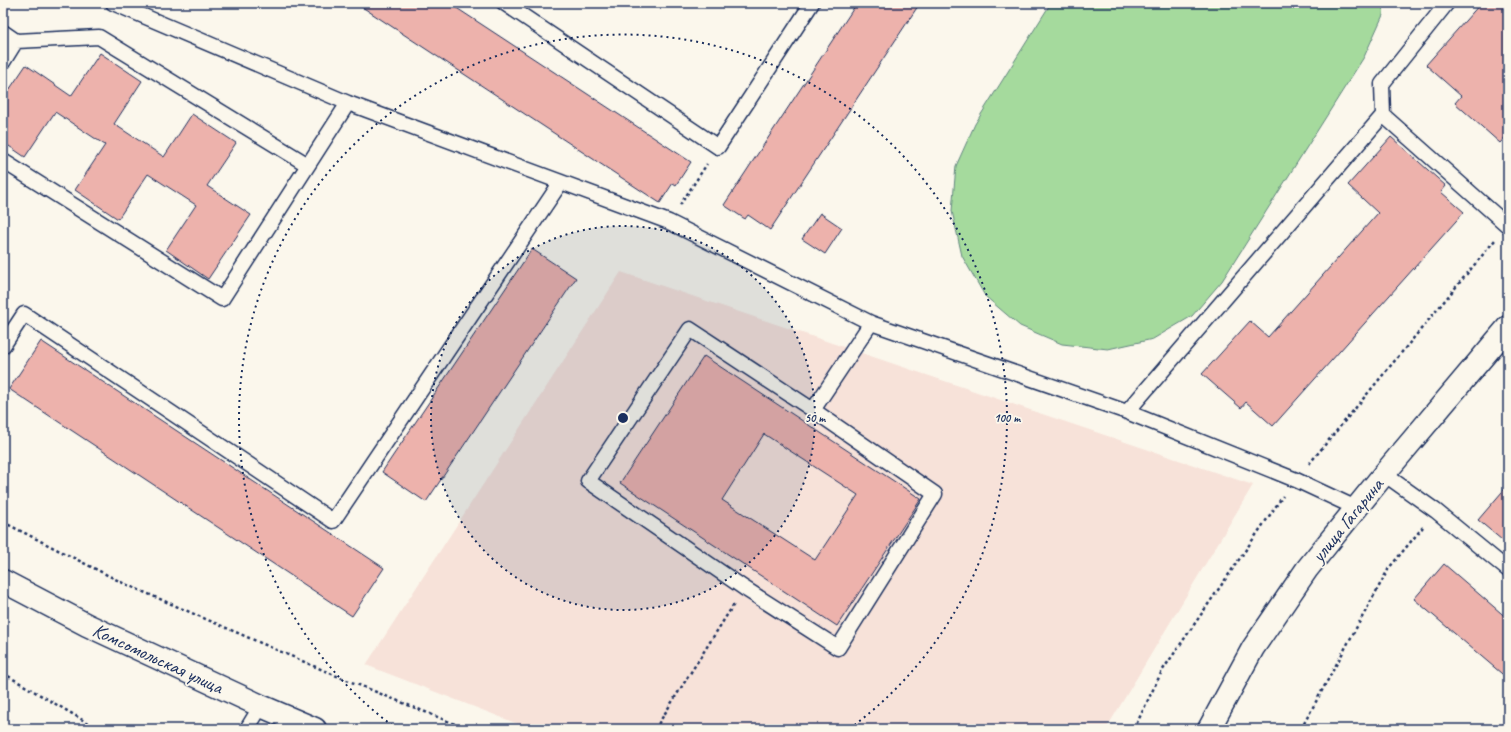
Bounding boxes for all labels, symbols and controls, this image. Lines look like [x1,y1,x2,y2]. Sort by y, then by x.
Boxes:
text: 50 m [805,410,826,426]
text: 100 m [994,410,1021,426]
centre of rings [616,411,630,425]
street label: улица Гагарина [1305,472,1390,568]
street label: Комсомольская улица [89,617,229,700]

